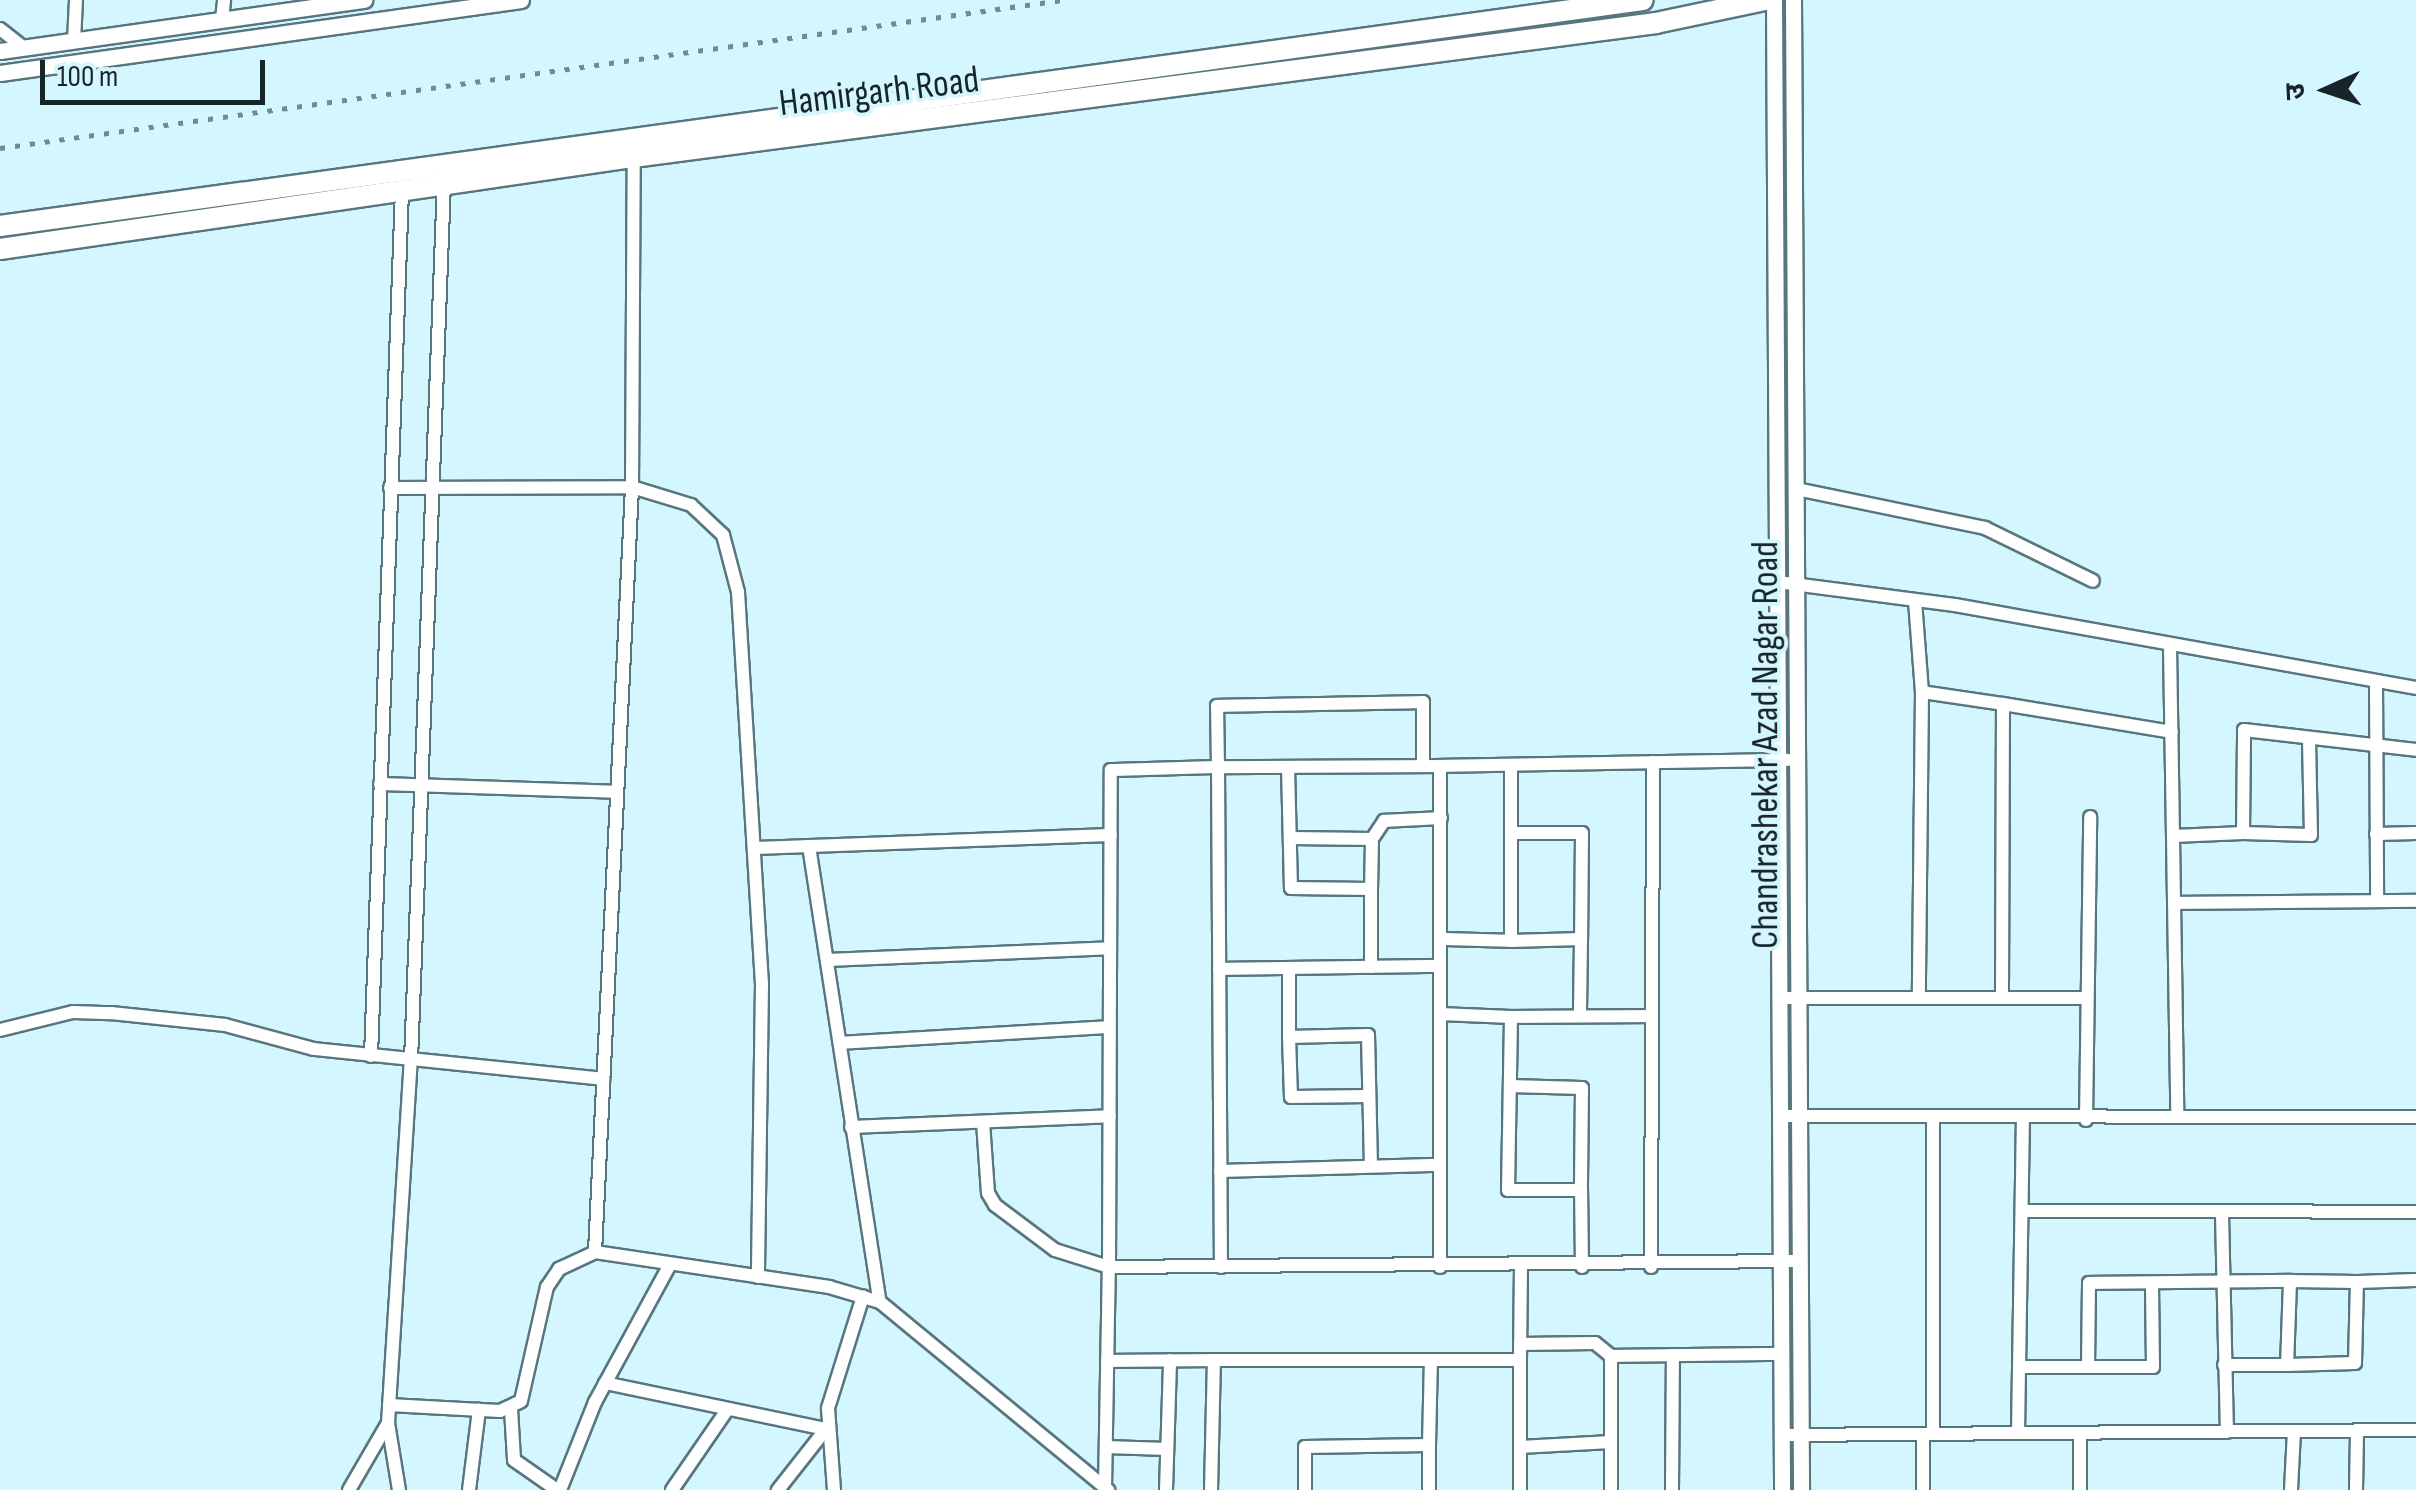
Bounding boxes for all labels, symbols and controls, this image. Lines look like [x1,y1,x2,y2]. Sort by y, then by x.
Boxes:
scale bar [45,40,270,102]
north arrow [2276,40,2376,140]
street label: Hamirgarh Road [776,57,982,127]
text: 100 m [57,59,118,95]
text: उ [2279,83,2312,101]
street label: Chandrashekar Azad Nagar Road [1743,541,1789,949]

